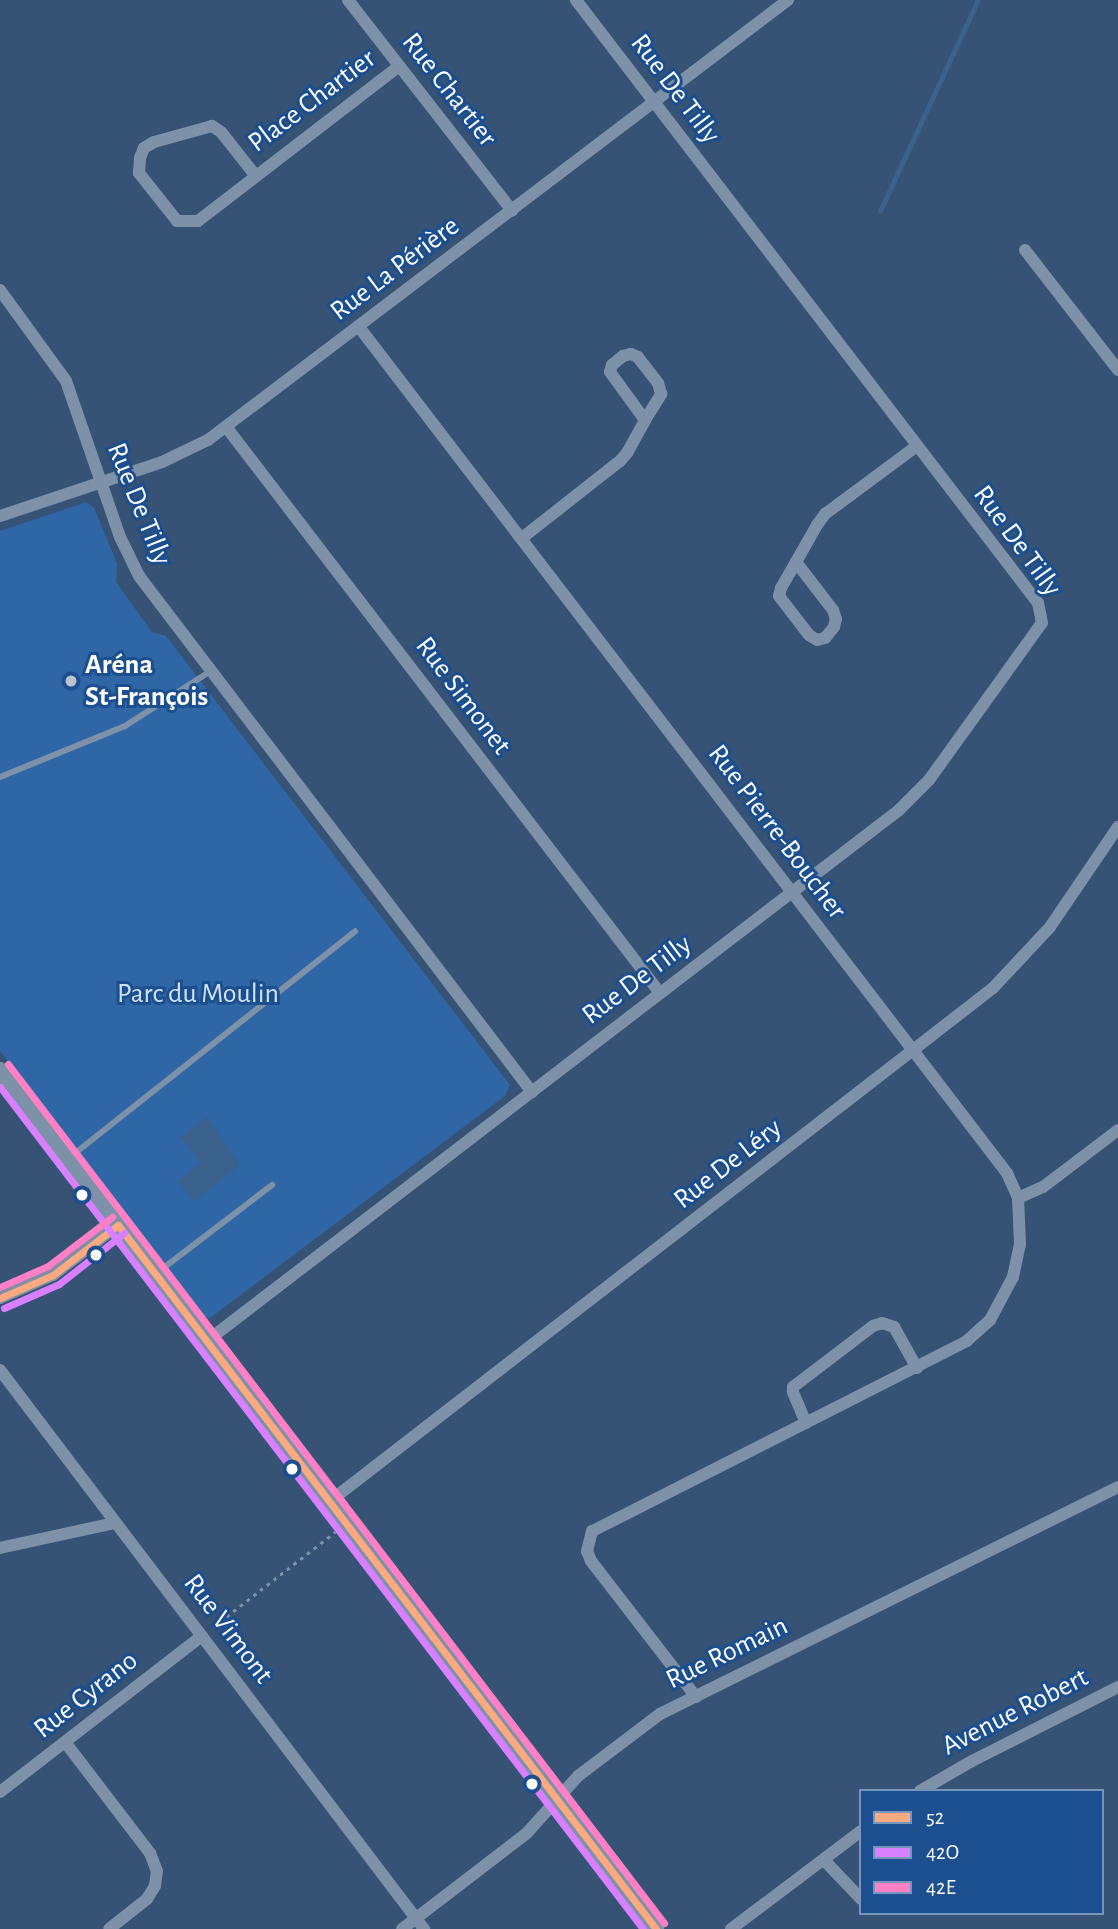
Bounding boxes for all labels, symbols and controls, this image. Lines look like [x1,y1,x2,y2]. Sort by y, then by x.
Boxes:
street label: Rue Chartier [394,26,504,154]
street label: Rue De Tilly [623,28,727,150]
street label: Place Chartier [242,42,382,160]
street label: Rue La Périère [324,210,466,328]
street label: Rue De Tilly [99,438,179,570]
street label: Rue De Tilly [966,479,1068,603]
street label: Rue Simonet [408,630,518,762]
place label: Aréna St-François [85,648,208,714]
marker: Aréna St-François [63,673,79,689]
street label: Rue Pierre-Boucher [700,738,854,926]
street label: Rue De Tilly [576,928,698,1032]
park label: Parc du Moulin [117,977,279,1011]
street label: Rue De Léry [667,1111,789,1217]
unlabelled marker [75,1188,89,1202]
unlabelled marker [89,1248,103,1262]
unlabelled marker [285,1462,299,1476]
street label: Rue Vimont [176,1568,280,1690]
street label: Rue Romain [661,1609,793,1697]
street label: Rue Cyrano [27,1644,145,1746]
street label: Avenue Robert [936,1661,1094,1763]
unlabelled marker [525,1777,539,1791]
legend [859,1789,1104,1915]
text: 52 [926,1807,944,1828]
text: 42O [926,1842,959,1863]
text: 42E [926,1877,956,1898]

